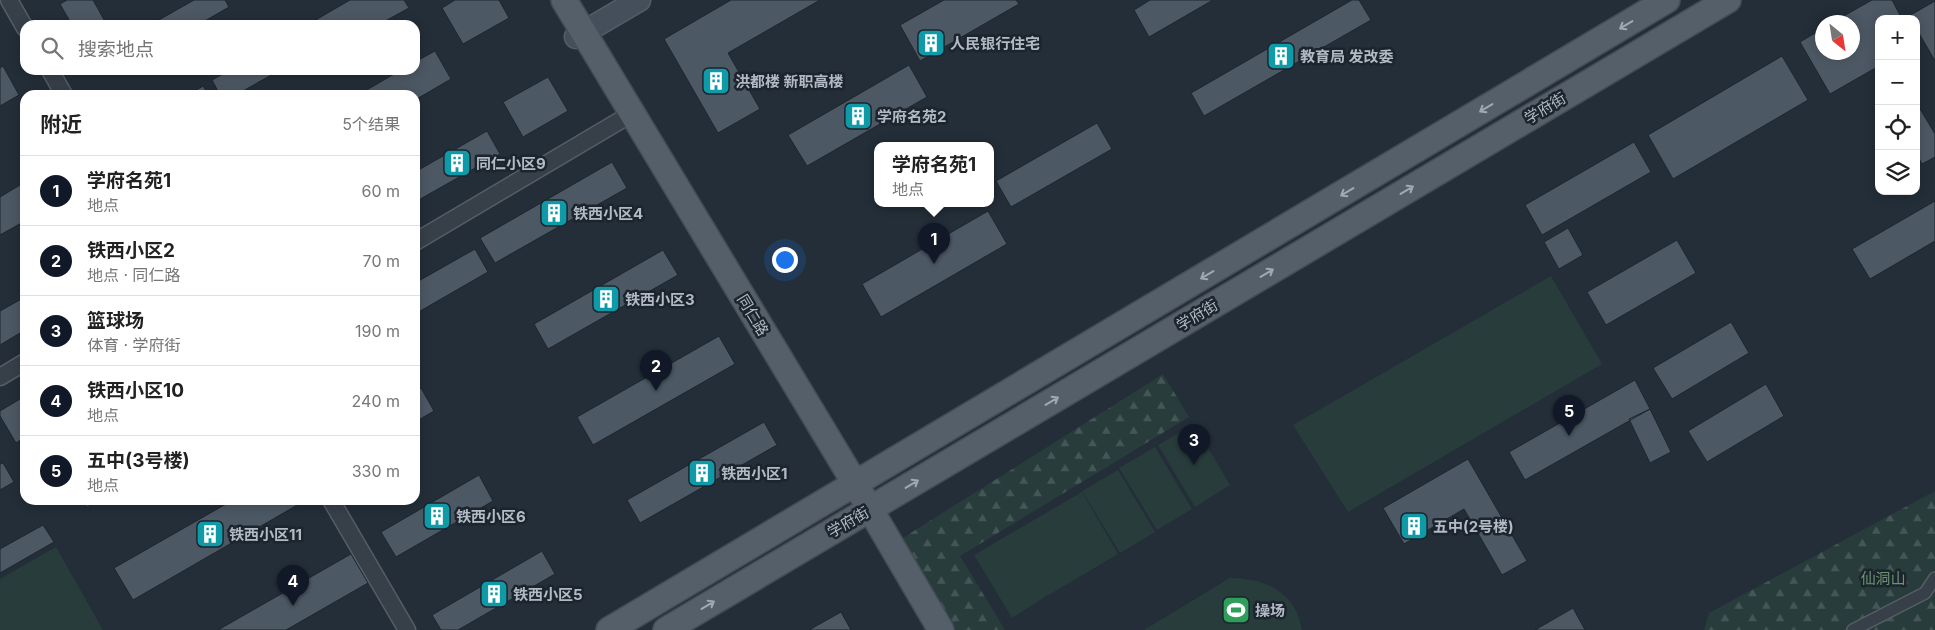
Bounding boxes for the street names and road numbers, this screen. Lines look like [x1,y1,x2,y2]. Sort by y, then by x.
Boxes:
street label: 学府街 [1521,88,1569,128]
street label: 同仁路 [733,291,773,339]
street label: 学府街 [1173,295,1221,335]
street label: 学府街 [824,503,872,541]

